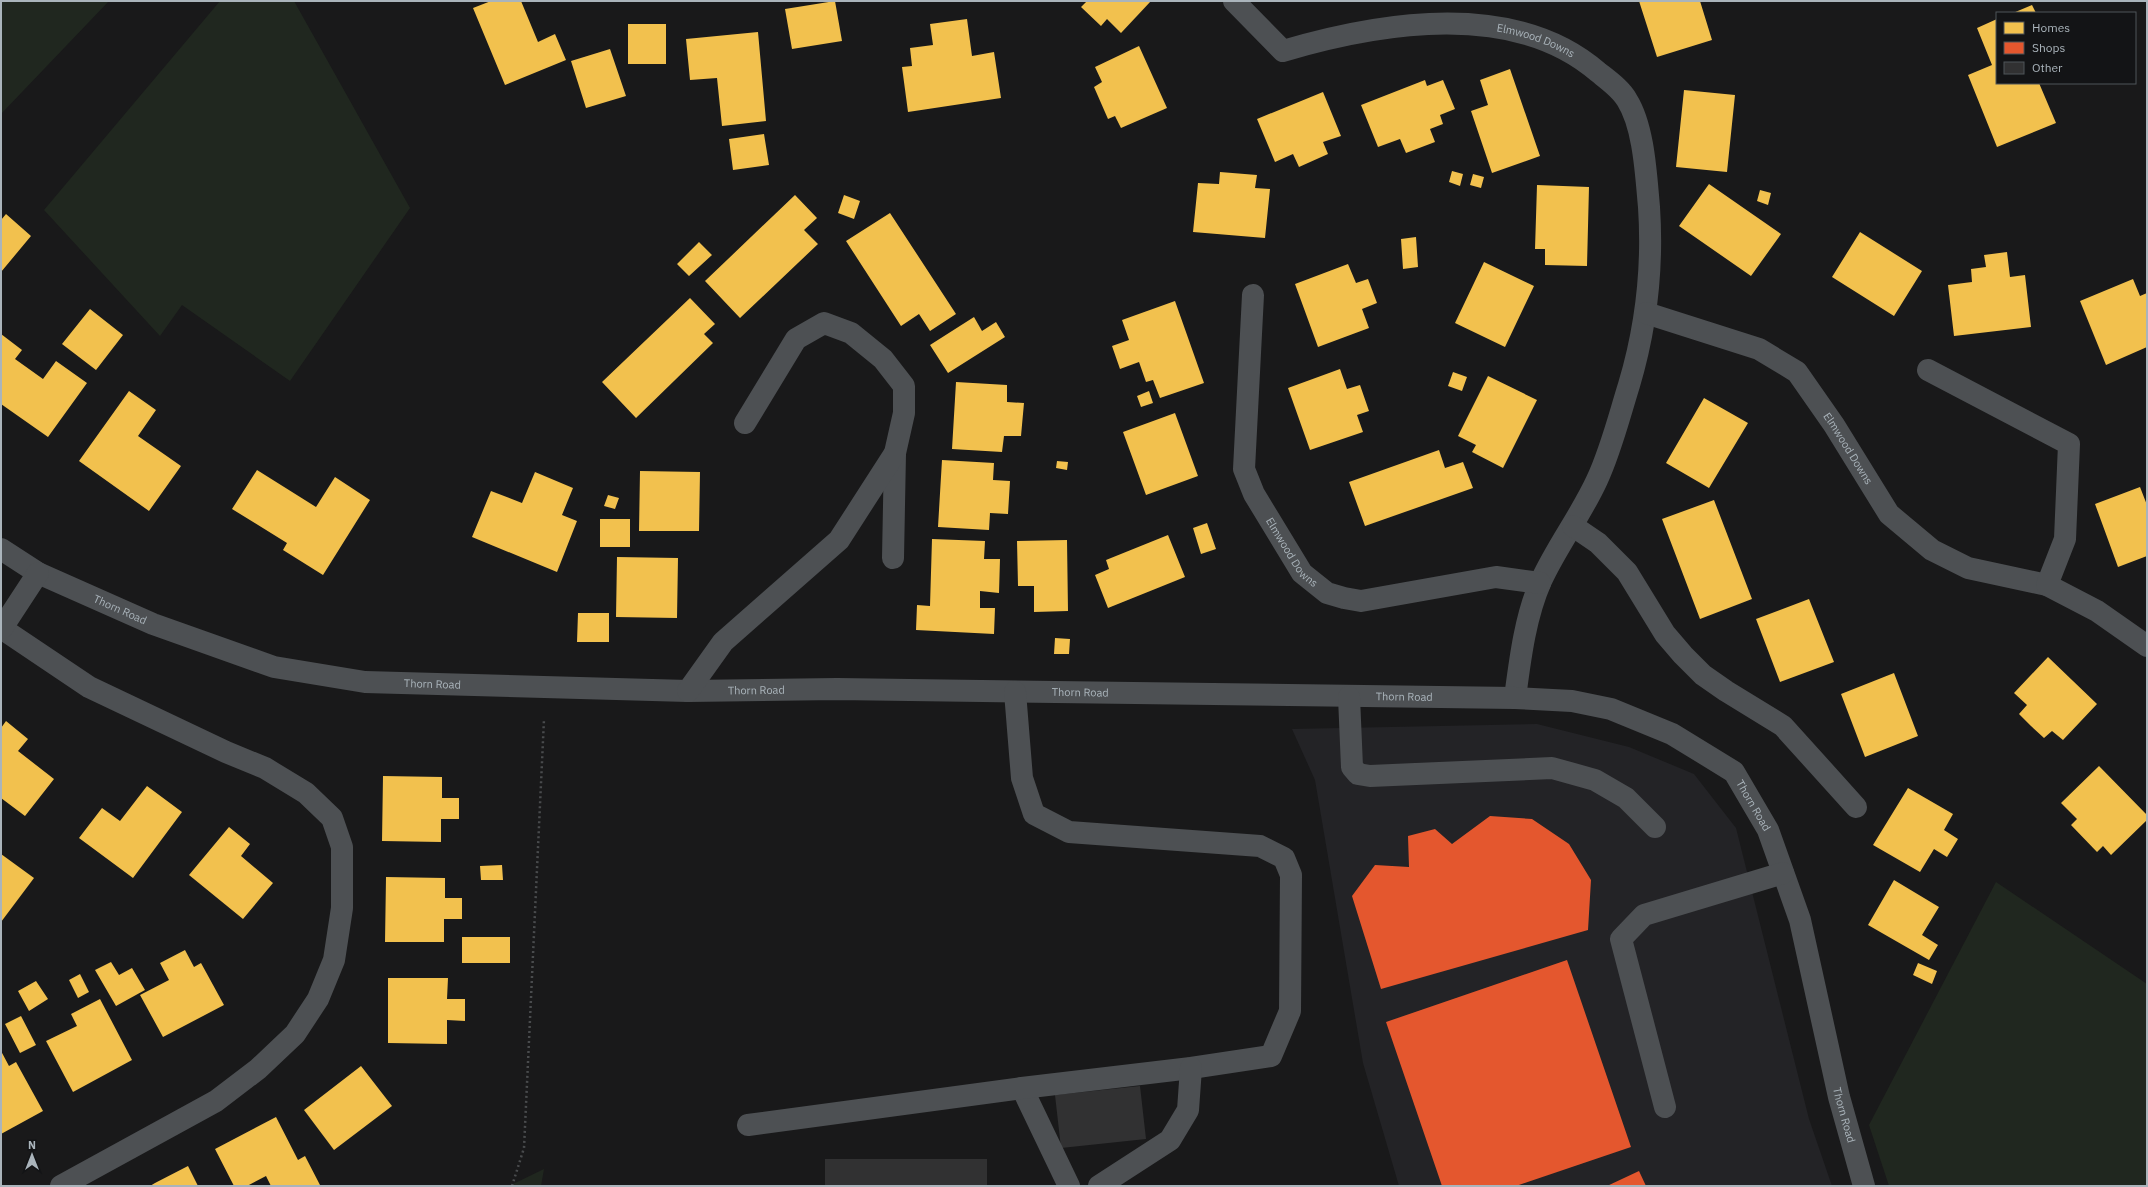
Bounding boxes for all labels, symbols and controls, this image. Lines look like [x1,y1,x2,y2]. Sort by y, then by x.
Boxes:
legend [1996,12,2136,84]
street label: Elmwood Downs [1496,20,1578,61]
text: Homes [2032,20,2070,35]
text: Shops [2032,40,2065,55]
text: Other [2032,60,2063,75]
street label: Elmwood Downs [1820,410,1876,487]
street label: Elmwood Downs [1263,515,1321,590]
street label: Thorn Road [91,592,149,627]
street label: Thorn Road [404,676,461,692]
street label: Thorn Road [728,683,785,697]
street label: Thorn Road [1052,685,1109,700]
street label: Thorn Road [1376,689,1433,704]
street label: Thorn Road [1733,777,1774,834]
street label: Thorn Road [1830,1086,1859,1144]
north arrow [12,1135,52,1175]
text: N [28,1138,36,1152]

